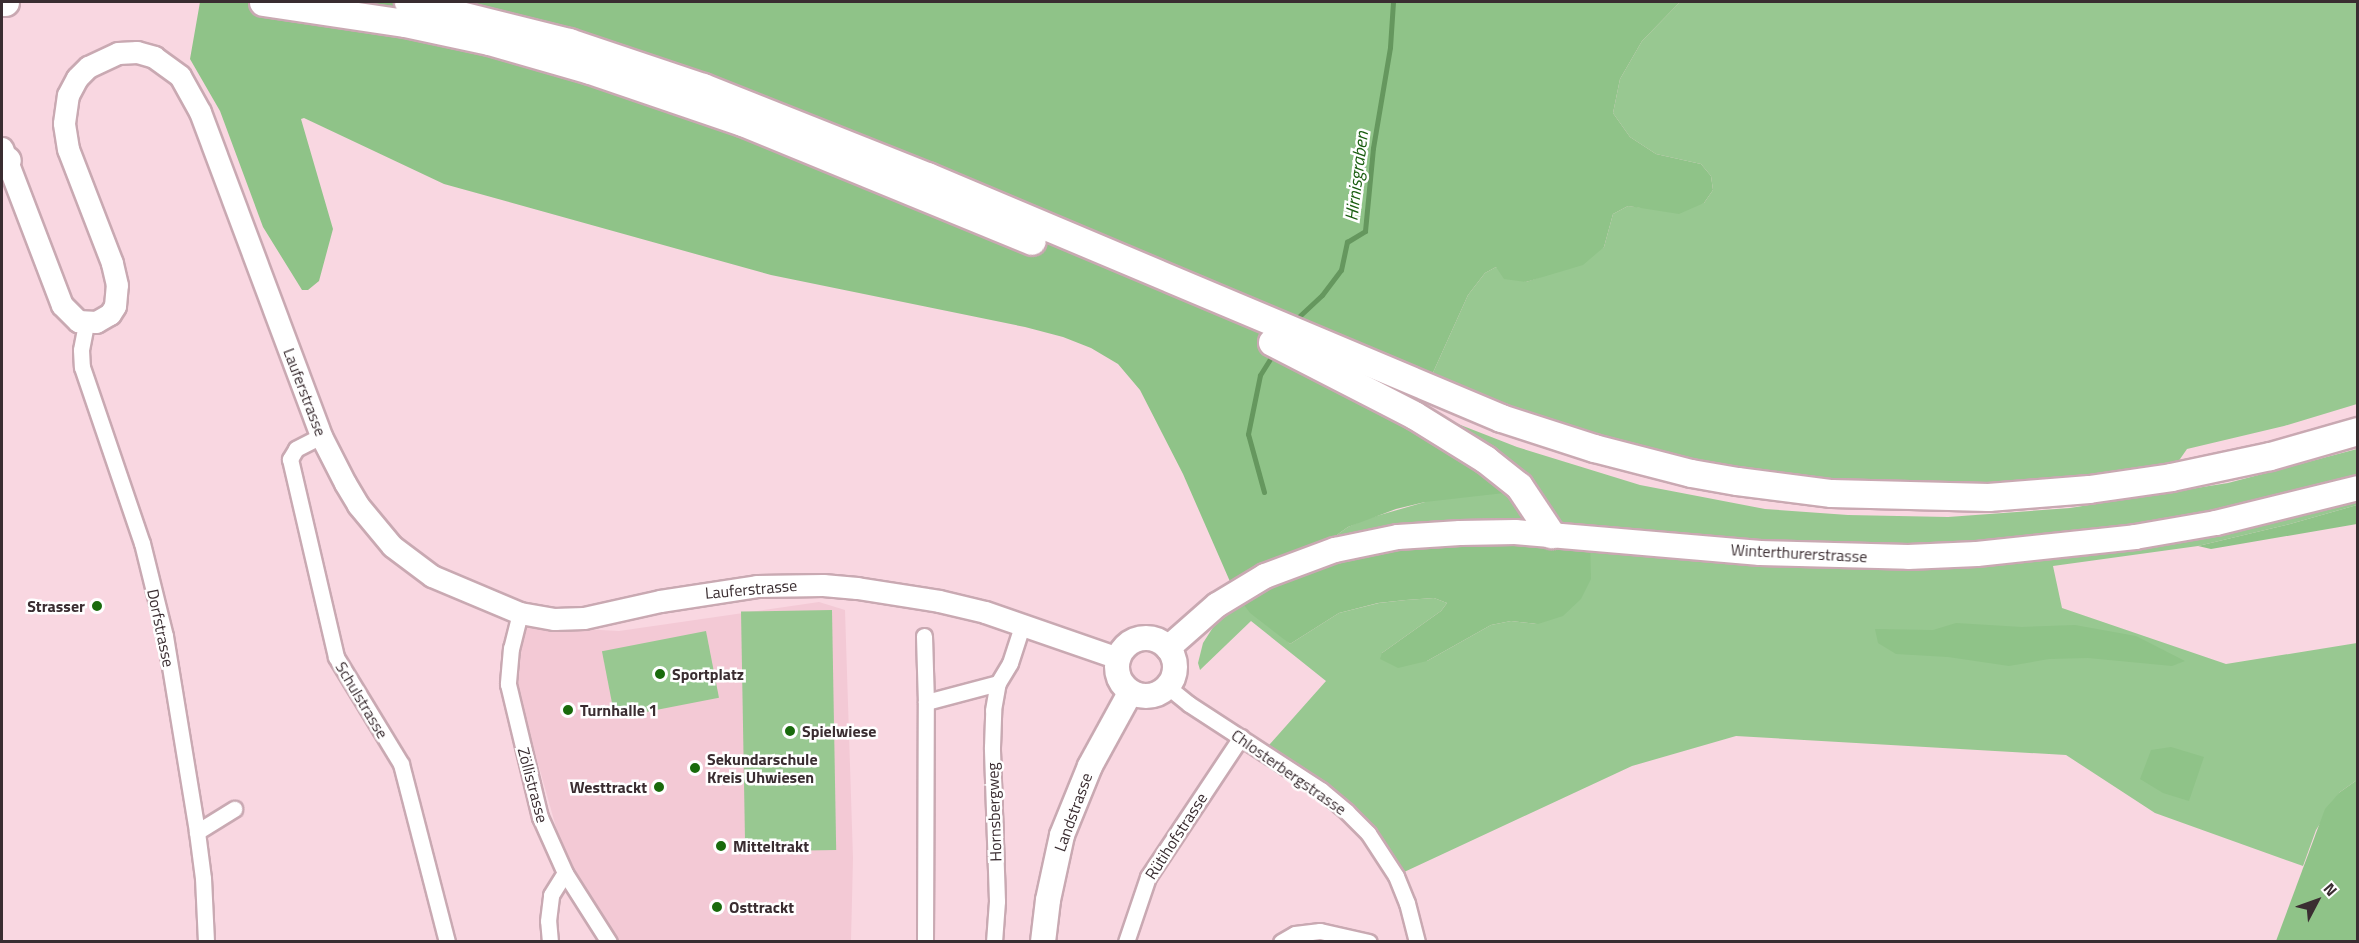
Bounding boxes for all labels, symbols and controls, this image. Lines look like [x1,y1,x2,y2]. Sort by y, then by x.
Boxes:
water label: Hirnisgraben [1341,130,1373,222]
street label: Lauferstrasse [279,345,331,439]
street label: Winterthurerstrasse [1730,540,1868,566]
street label: Lauferstrasse [704,575,798,603]
street label: Dorfstrasse [143,587,179,669]
place label: Strasser [27,596,85,616]
marker: Strasser [90,599,104,613]
street label: Schulstrasse [332,658,392,742]
place label: Sportplatz [672,664,744,684]
marker: Sportplatz [653,667,667,681]
place label: Turnhalle 1 [580,700,658,720]
marker: Turnhalle 1 [561,703,575,717]
place label: Spielwiese [802,721,876,741]
marker: Spielwiese [783,724,797,738]
street label: Chlosterbergstrasse [1228,725,1350,819]
street label: Zöllistrasse [514,745,552,825]
place label: Sekundarschule Kreis Uhwiesen [707,749,818,787]
marker: Sekundarschule Kreis Uhwiesen [688,761,702,775]
street label: Hornsbergweg [983,762,1005,862]
street label: Landstrasse [1050,770,1096,854]
place label: Westtrackt [570,777,647,797]
marker: Westtrackt [652,780,666,794]
street label: Rütihofstrasse [1141,789,1211,883]
place label: Mitteltrakt [733,836,809,856]
marker: Mitteltrakt [714,839,728,853]
north arrow [2287,871,2347,931]
text: N [2318,877,2343,901]
place label: Osttrackt [729,897,794,917]
marker: Osttrackt [710,900,724,914]

